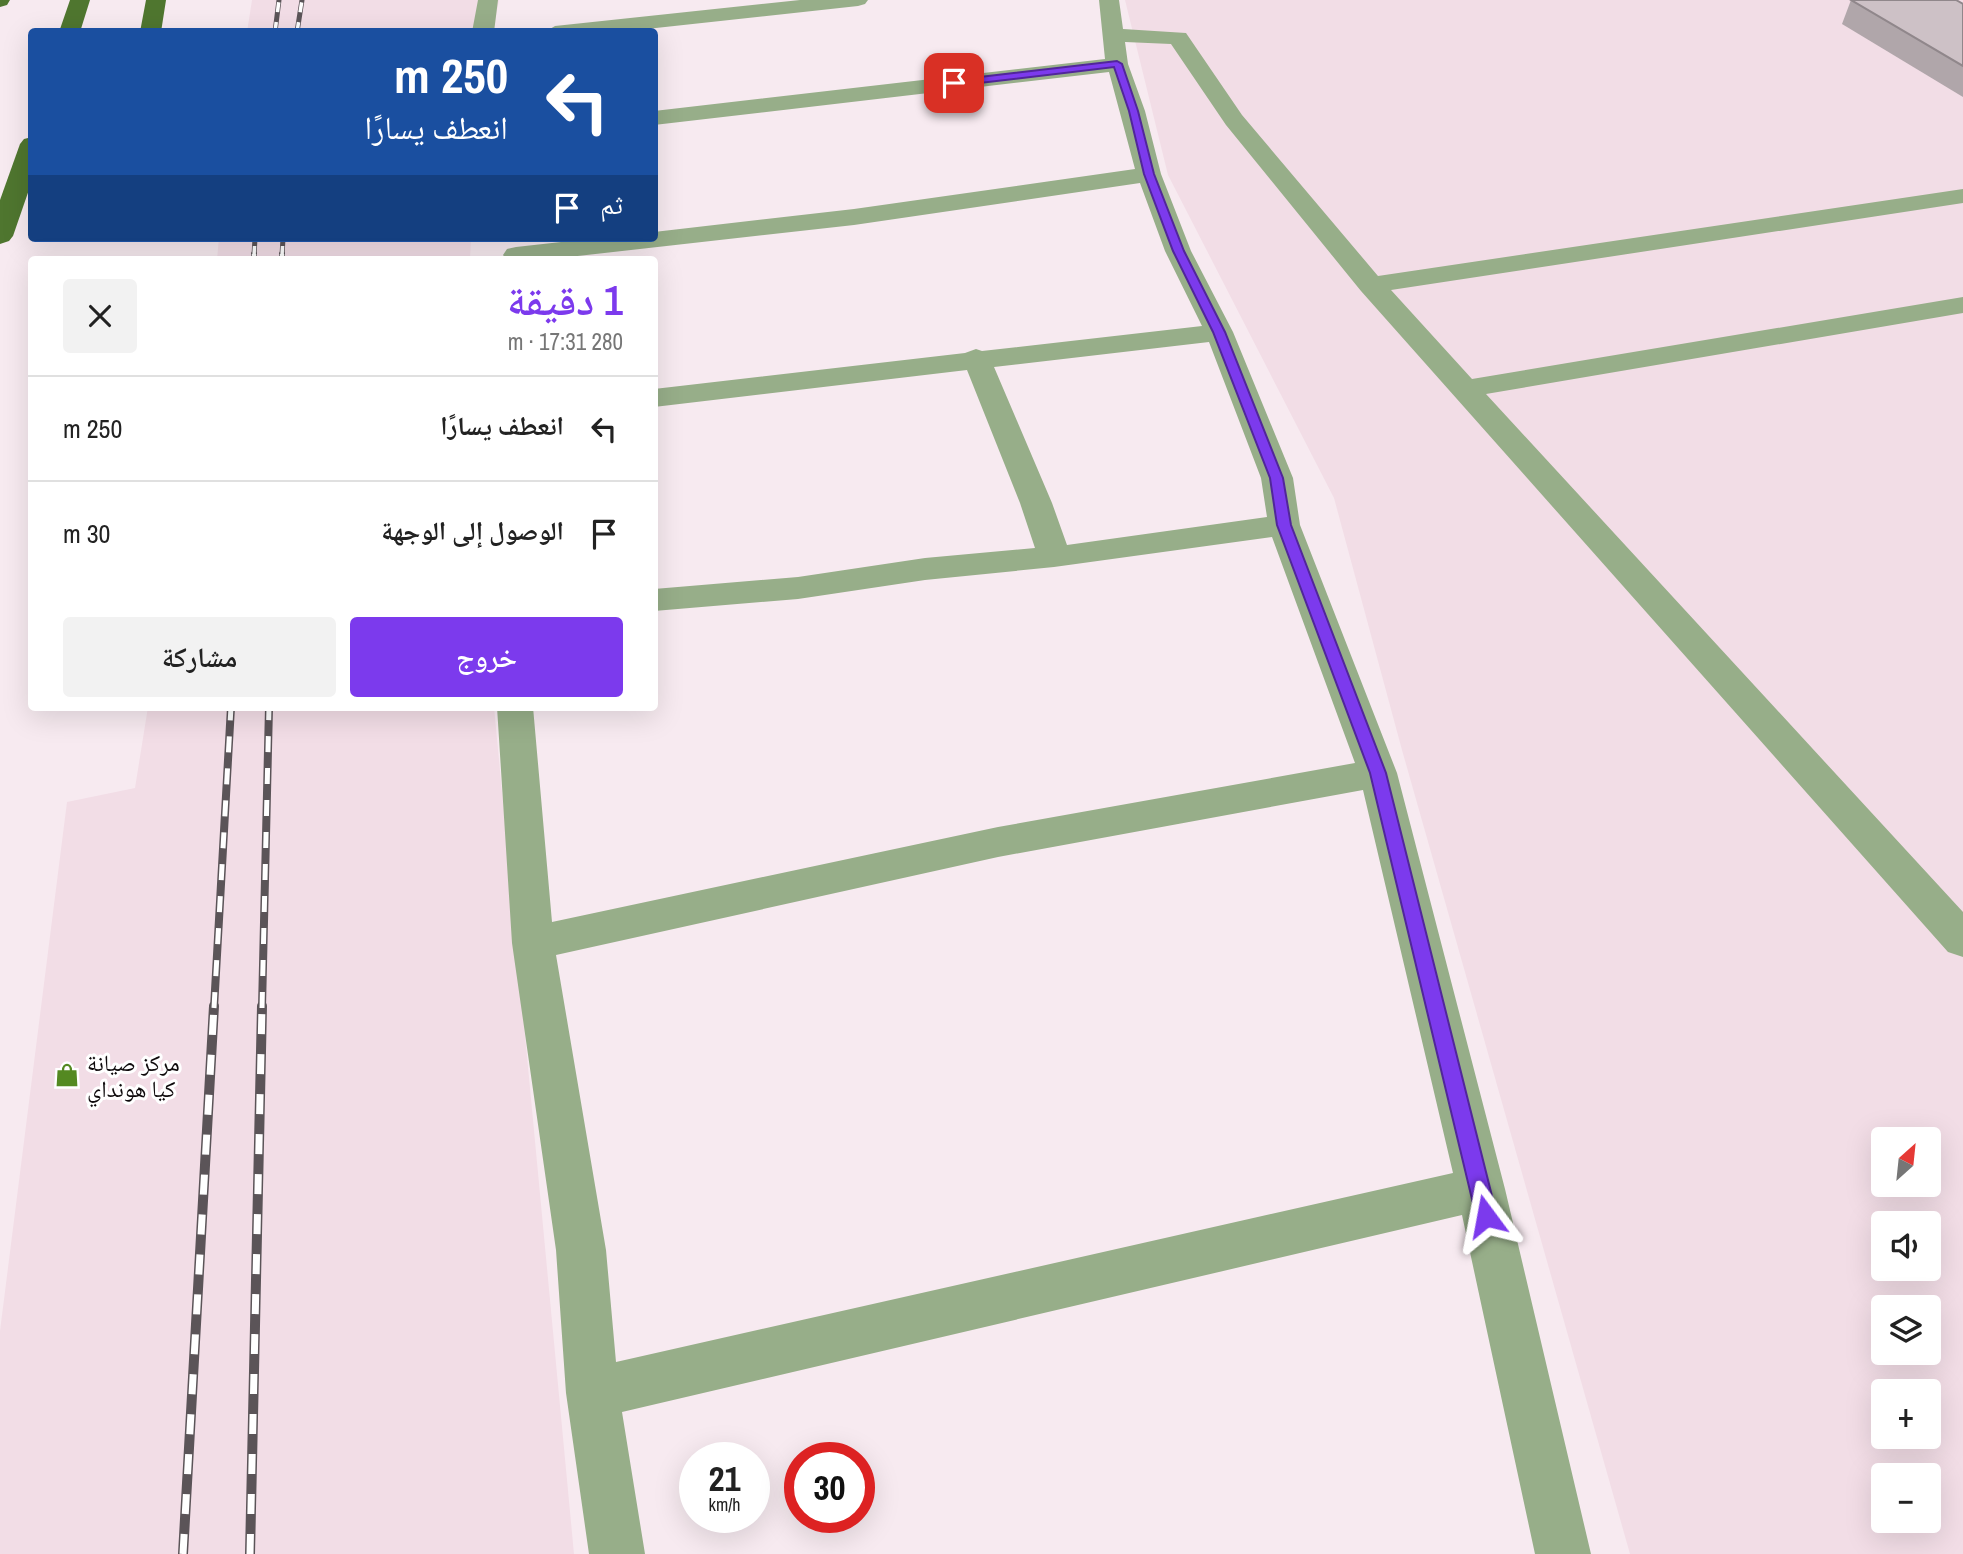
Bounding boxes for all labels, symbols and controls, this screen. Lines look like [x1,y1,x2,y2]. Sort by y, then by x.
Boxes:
text: 250 m [394,42,508,108]
pin [924,53,984,113]
icon: left [532,56,623,147]
icon: arrive [935,64,973,102]
text: انعطف يسارًا [365,106,508,149]
text: ثم [600,187,623,222]
icon: arrive [548,189,586,227]
text: 1 دقيقة [507,272,623,328]
button: close [63,279,137,353]
text: 280 m · 17:31 [508,326,623,357]
text: انعطف يسارًا [440,408,564,443]
icon: left [585,410,623,448]
text: 250 m [63,411,122,446]
text: الوصول إلى الوجهة [381,513,564,548]
icon: arrive [585,515,623,553]
text: 30 m [63,516,110,551]
button: مشاركة [63,617,336,697]
button: خروج [350,617,623,697]
place label: مركز صيانة كيا هونداي [87,1047,180,1107]
shop icon: مركز صيانة كيا هونداي [53,1061,81,1089]
north arrow [1871,1127,1941,1197]
map controls [1871,1127,1941,1533]
position arrow [1449,1179,1523,1253]
button: sound [1871,1211,1941,1281]
button: layers [1871,1295,1941,1365]
button: + [1871,1379,1941,1449]
speed limit sign: 30 [784,1442,875,1533]
text: 21 [709,1455,740,1502]
button: − [1871,1463,1941,1533]
text: km/h [709,1492,741,1517]

